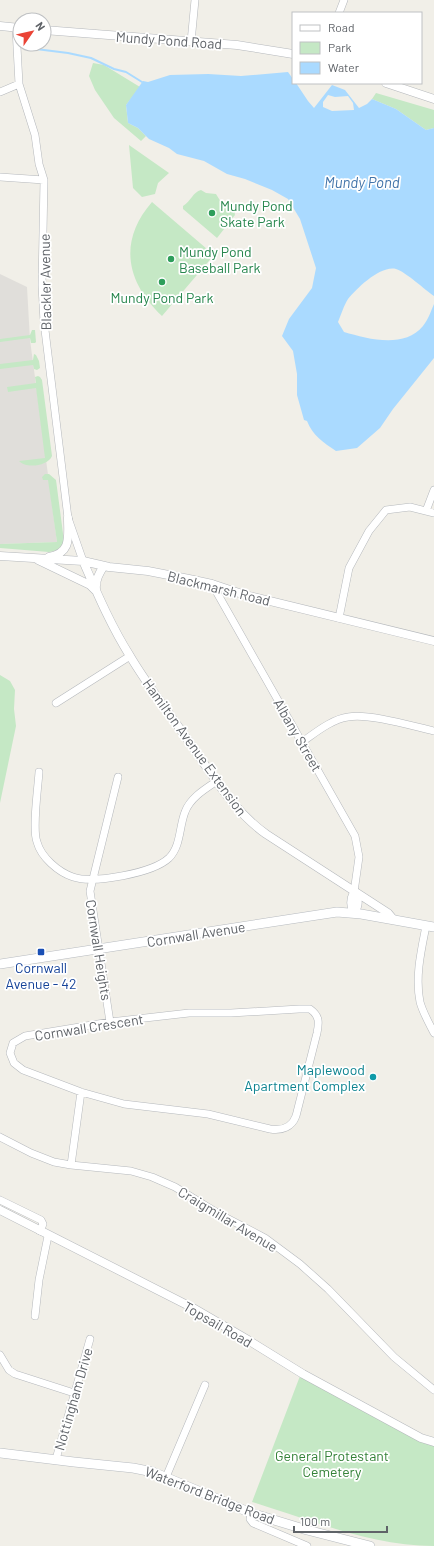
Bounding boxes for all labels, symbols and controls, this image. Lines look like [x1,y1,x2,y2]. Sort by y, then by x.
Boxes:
north arrow [12,12,52,52]
legend [292,12,422,84]
text: N [33,19,48,33]
text: Road [328,20,355,34]
street label: Mundy Pond Road [115,28,223,52]
text: Park [328,40,352,54]
text: Water [328,60,360,74]
water label: Mundy Pond [324,173,400,191]
place label: Mundy Pond Skate Park [220,197,293,230]
marker: Mundy Pond Skate Park [207,208,217,218]
street label: Blackler Avenue [36,234,54,330]
place label: Mundy Pond Baseball Park [179,243,261,276]
marker: Mundy Pond Baseball Park [166,254,176,264]
marker: Mundy Pond Park [157,277,167,287]
place label: Mundy Pond Park [111,289,213,306]
street label: Blackmarsh Road [166,567,272,609]
street label: Hamilton Avenue Extension [140,675,250,819]
street label: Albany Street [270,695,326,775]
street label: Cornwall Heights [83,898,115,1002]
street label: Cornwall Avenue [146,918,246,950]
marker: Cornwall Avenue - 42 [36,947,46,957]
place label: Cornwall Avenue - 42 [6,959,76,992]
street label: Cornwall Crescent [33,1010,145,1044]
place label: Maplewood Apartment Complex [244,1061,365,1094]
marker: Maplewood Apartment Complex [368,1072,378,1082]
street label: Craigmillar Avenue [175,1183,281,1255]
street label: Topsail Road [181,1297,255,1351]
street label: Nottingham Drive [50,1346,96,1452]
park label: General Protestant Cemetery [275,1447,389,1480]
street label: Waterford Bridge Road [143,1462,277,1528]
scale bar [294,1508,387,1534]
text: 100 m [300,1514,330,1528]

